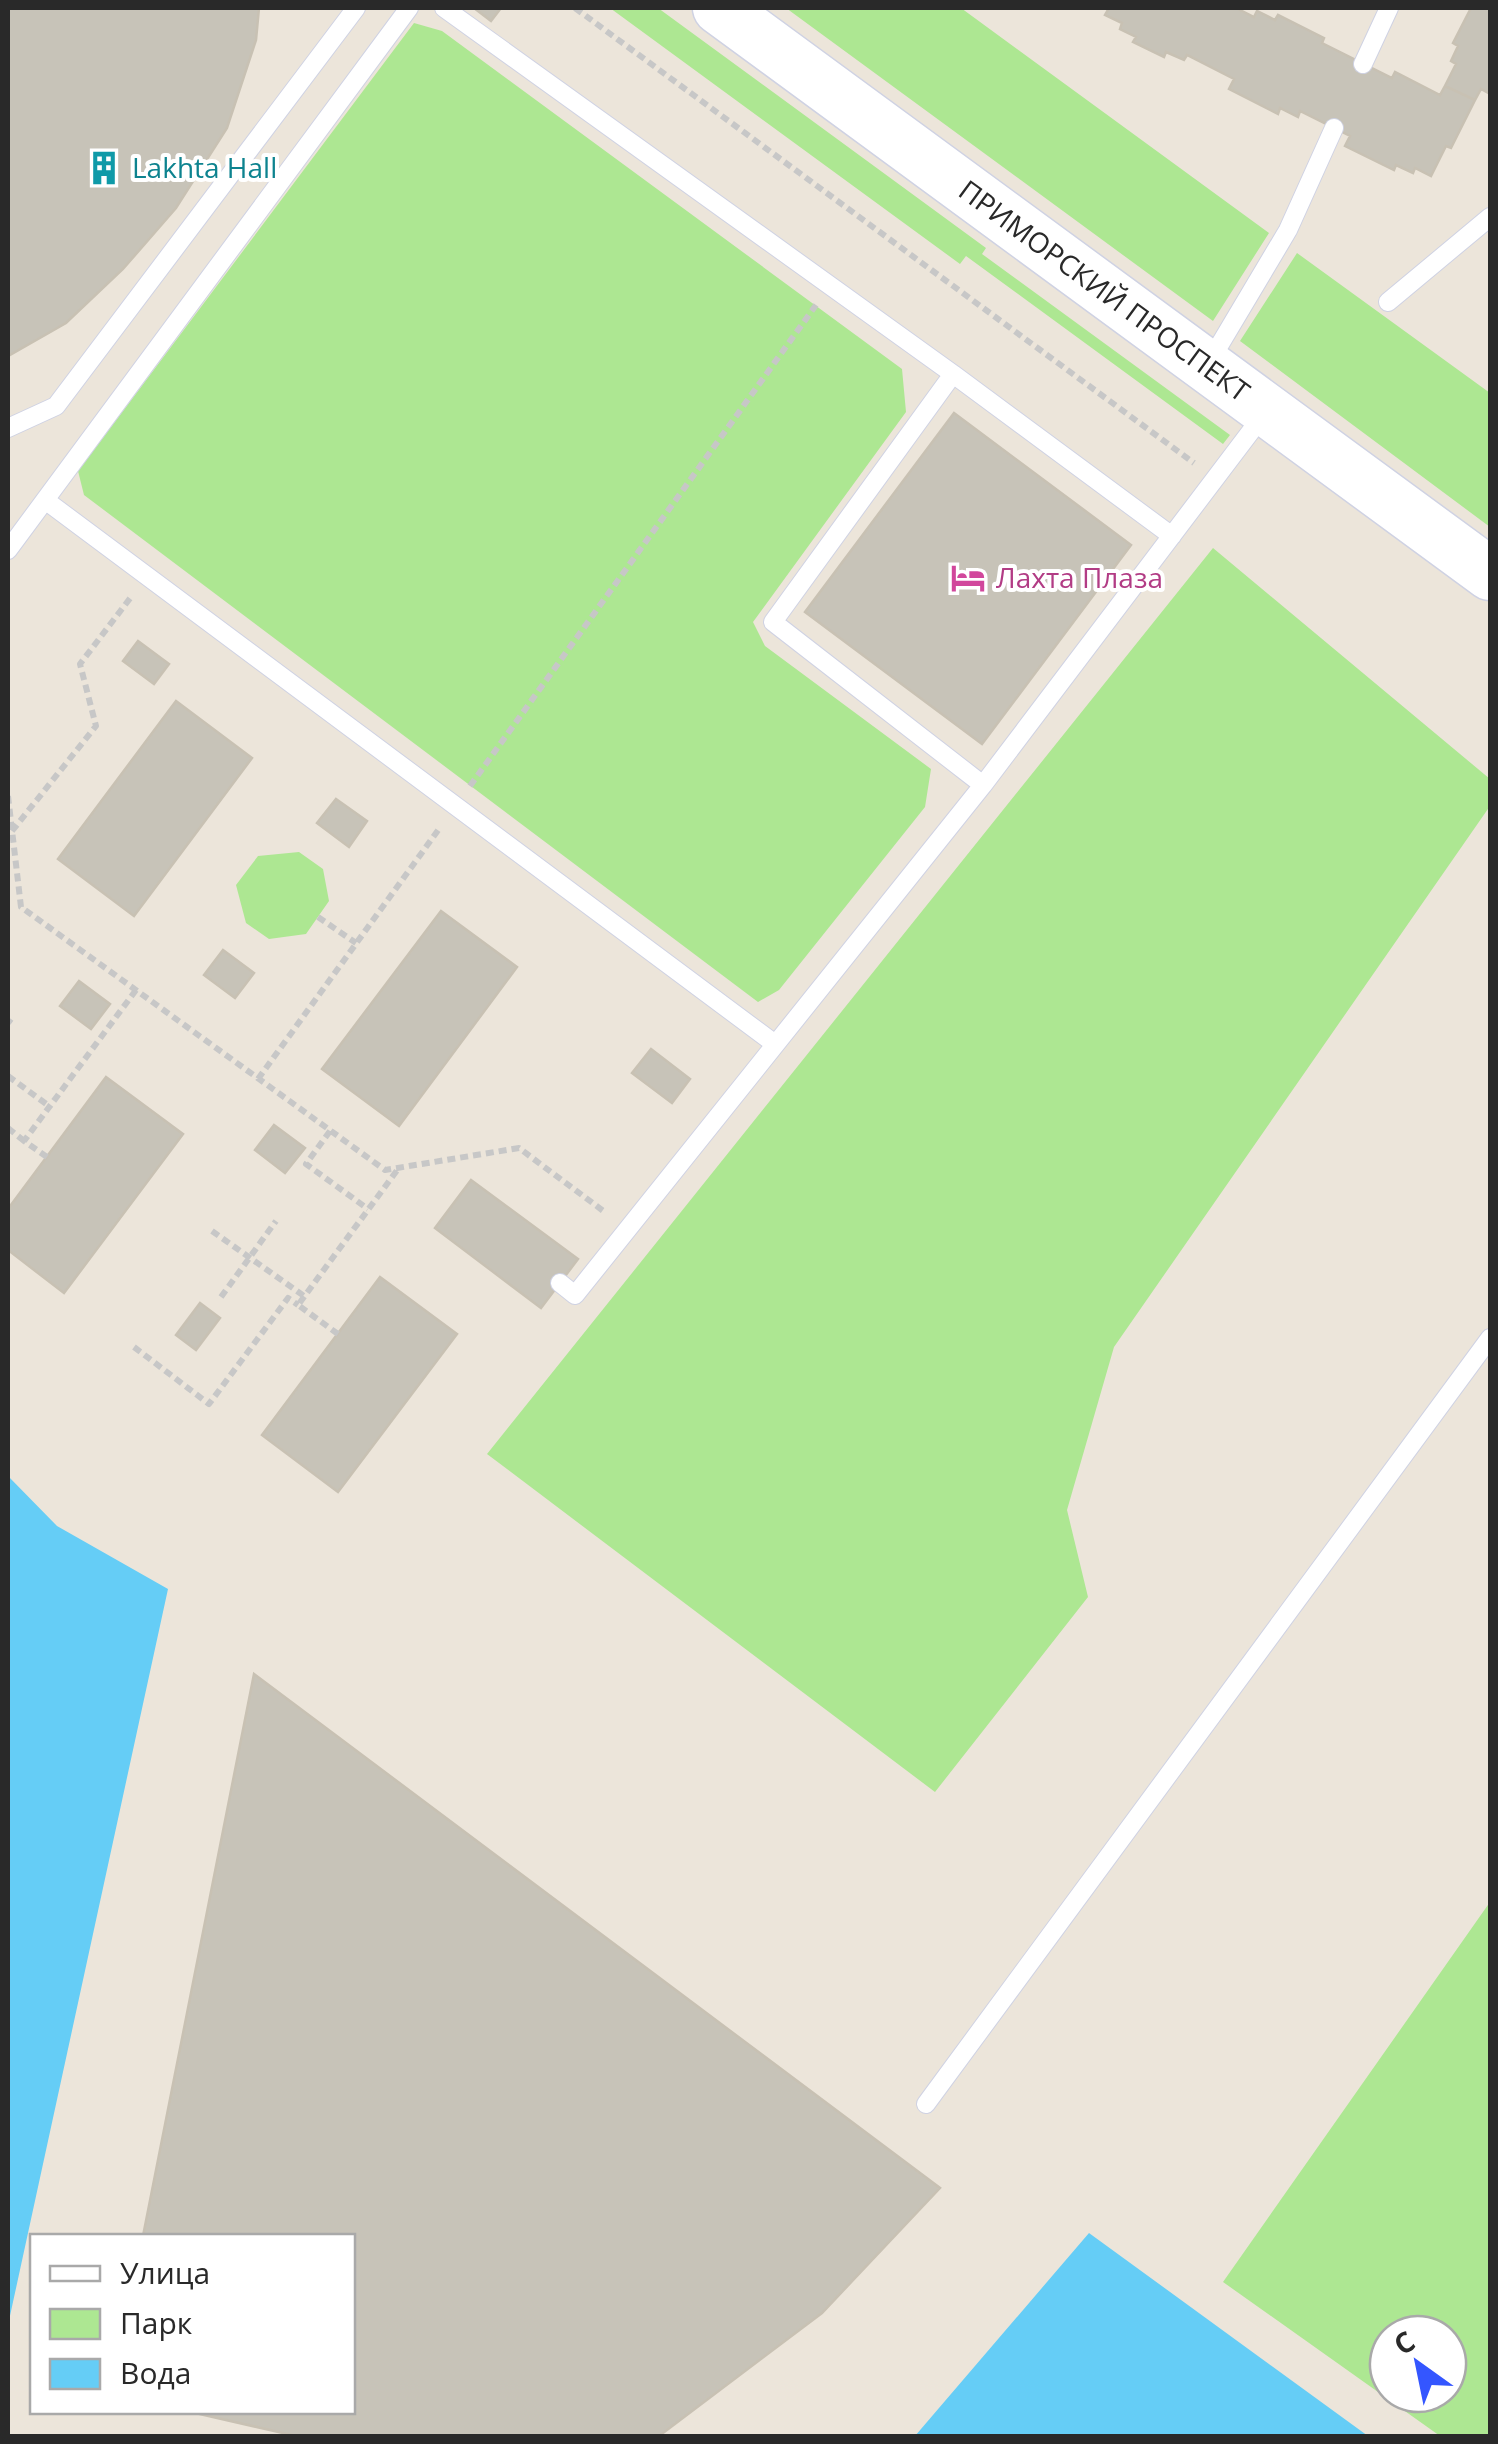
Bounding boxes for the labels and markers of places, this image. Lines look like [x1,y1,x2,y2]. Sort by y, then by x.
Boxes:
place label: Lakhta Hall [132,148,277,186]
building icon: Lakhta Hall [85,149,123,187]
place label: Лахта Плаза [996,558,1163,596]
hotel icon: Лахта Плаза [949,559,987,597]

